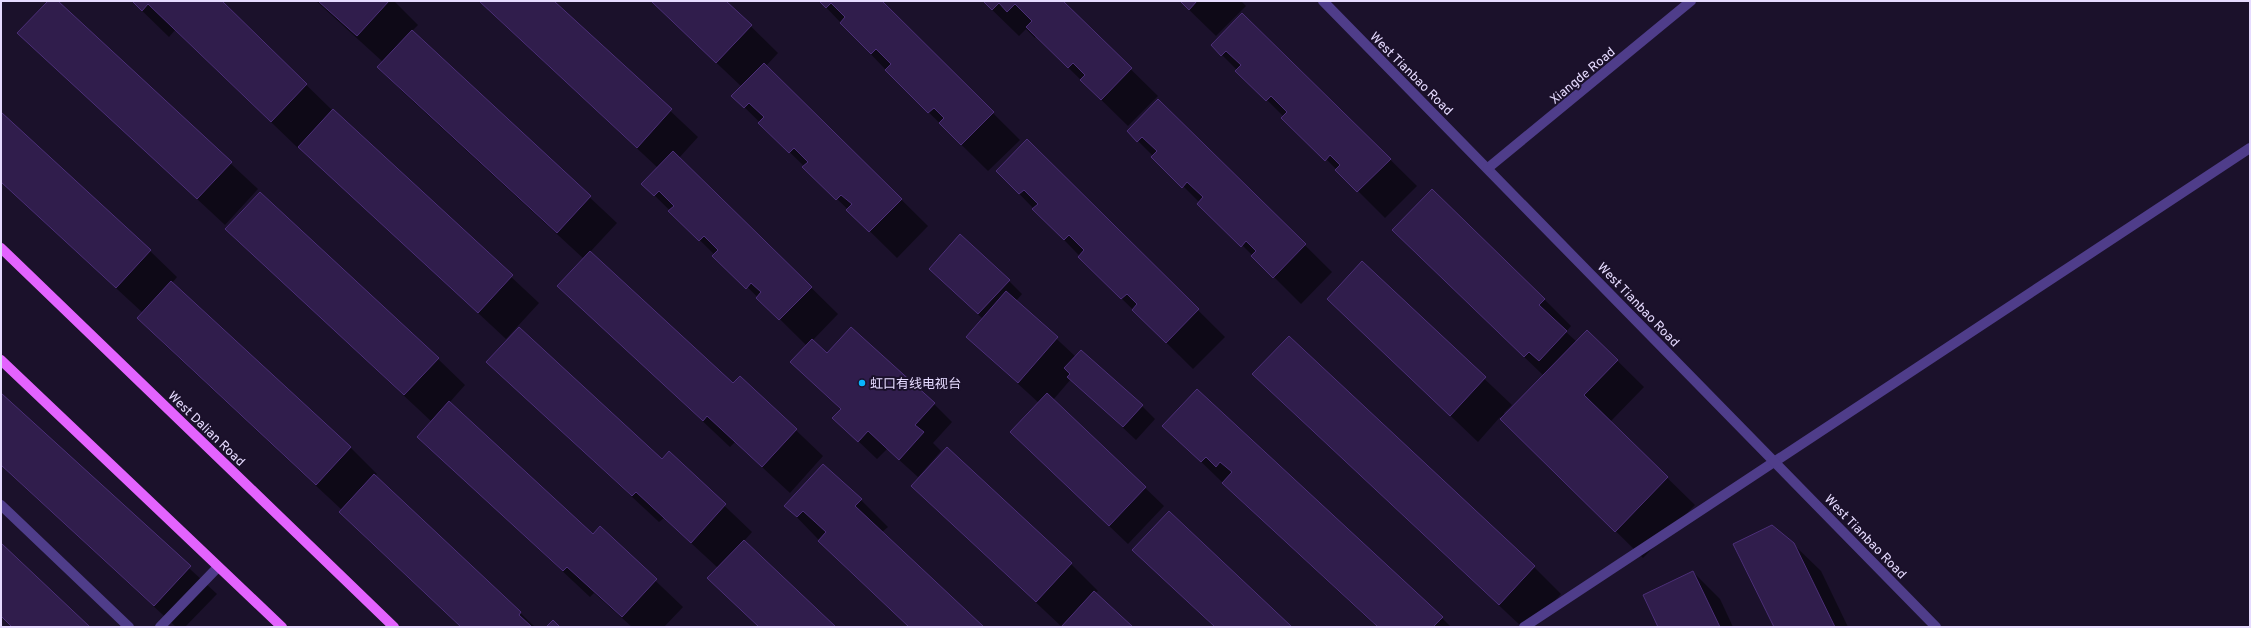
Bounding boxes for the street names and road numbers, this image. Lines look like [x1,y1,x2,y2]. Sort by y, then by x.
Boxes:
street label: West Tianbao Road [1366,29,1456,119]
street label: Xiangde Road [1547,45,1619,108]
street label: West Tianbao Road [1593,260,1682,351]
street label: West Dalian Road [164,389,248,470]
street label: West Tianbao Road [1820,492,1909,583]

